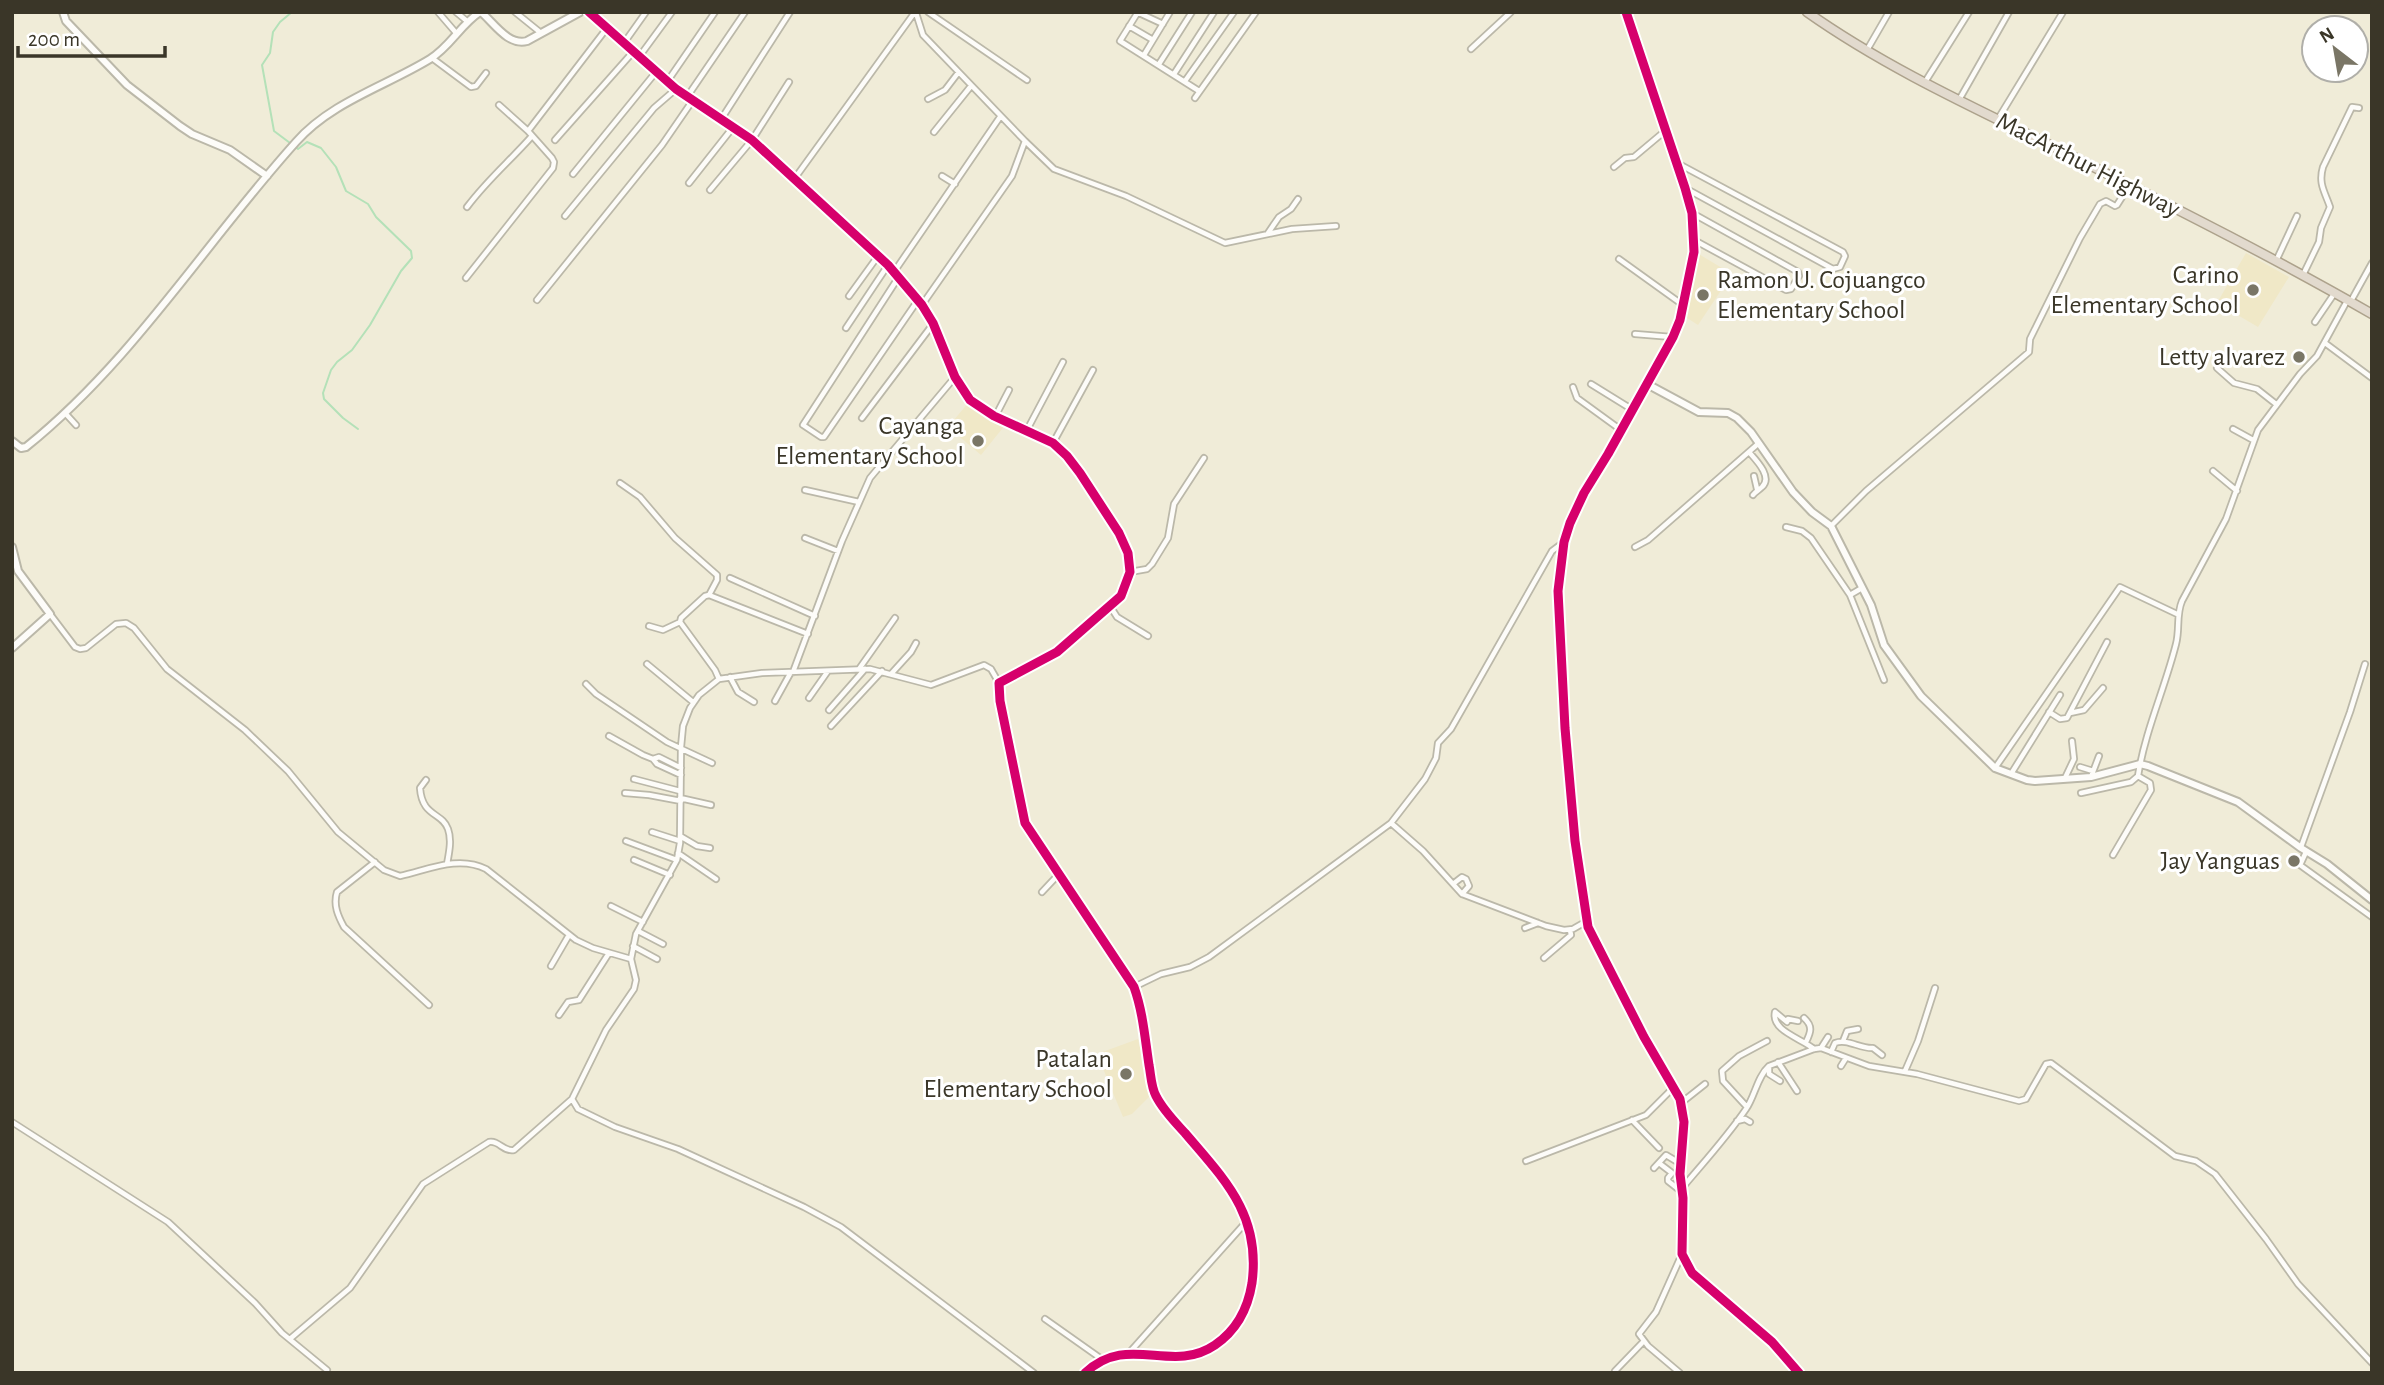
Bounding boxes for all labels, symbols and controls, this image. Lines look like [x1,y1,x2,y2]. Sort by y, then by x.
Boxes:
scale bar [18,14,164,58]
north arrow [2300,14,2370,84]
text: N [2316,24,2338,47]
text: 200 m [28,29,80,50]
street label: MacArthur Highway [1992,107,2184,223]
place label: Carino Elementary School [2050,262,2239,318]
place label: Ramon U. Cojuangco Elementary School [1717,267,1926,323]
marker: Carino Elementary School [2245,282,2261,298]
marker: Ramon U. Cojuangco Elementary School [1695,287,1711,303]
place label: Letty alvarez [2159,344,2285,370]
marker: Letty alvarez [2291,349,2307,365]
place label: Cayanga Elementary School [775,413,964,469]
marker: Cayanga Elementary School [970,433,986,449]
place label: Jay Yanguas [2161,848,2280,874]
marker: Jay Yanguas [2286,853,2302,869]
place label: Patalan Elementary School [923,1046,1112,1102]
marker: Patalan Elementary School [1118,1066,1134,1082]

